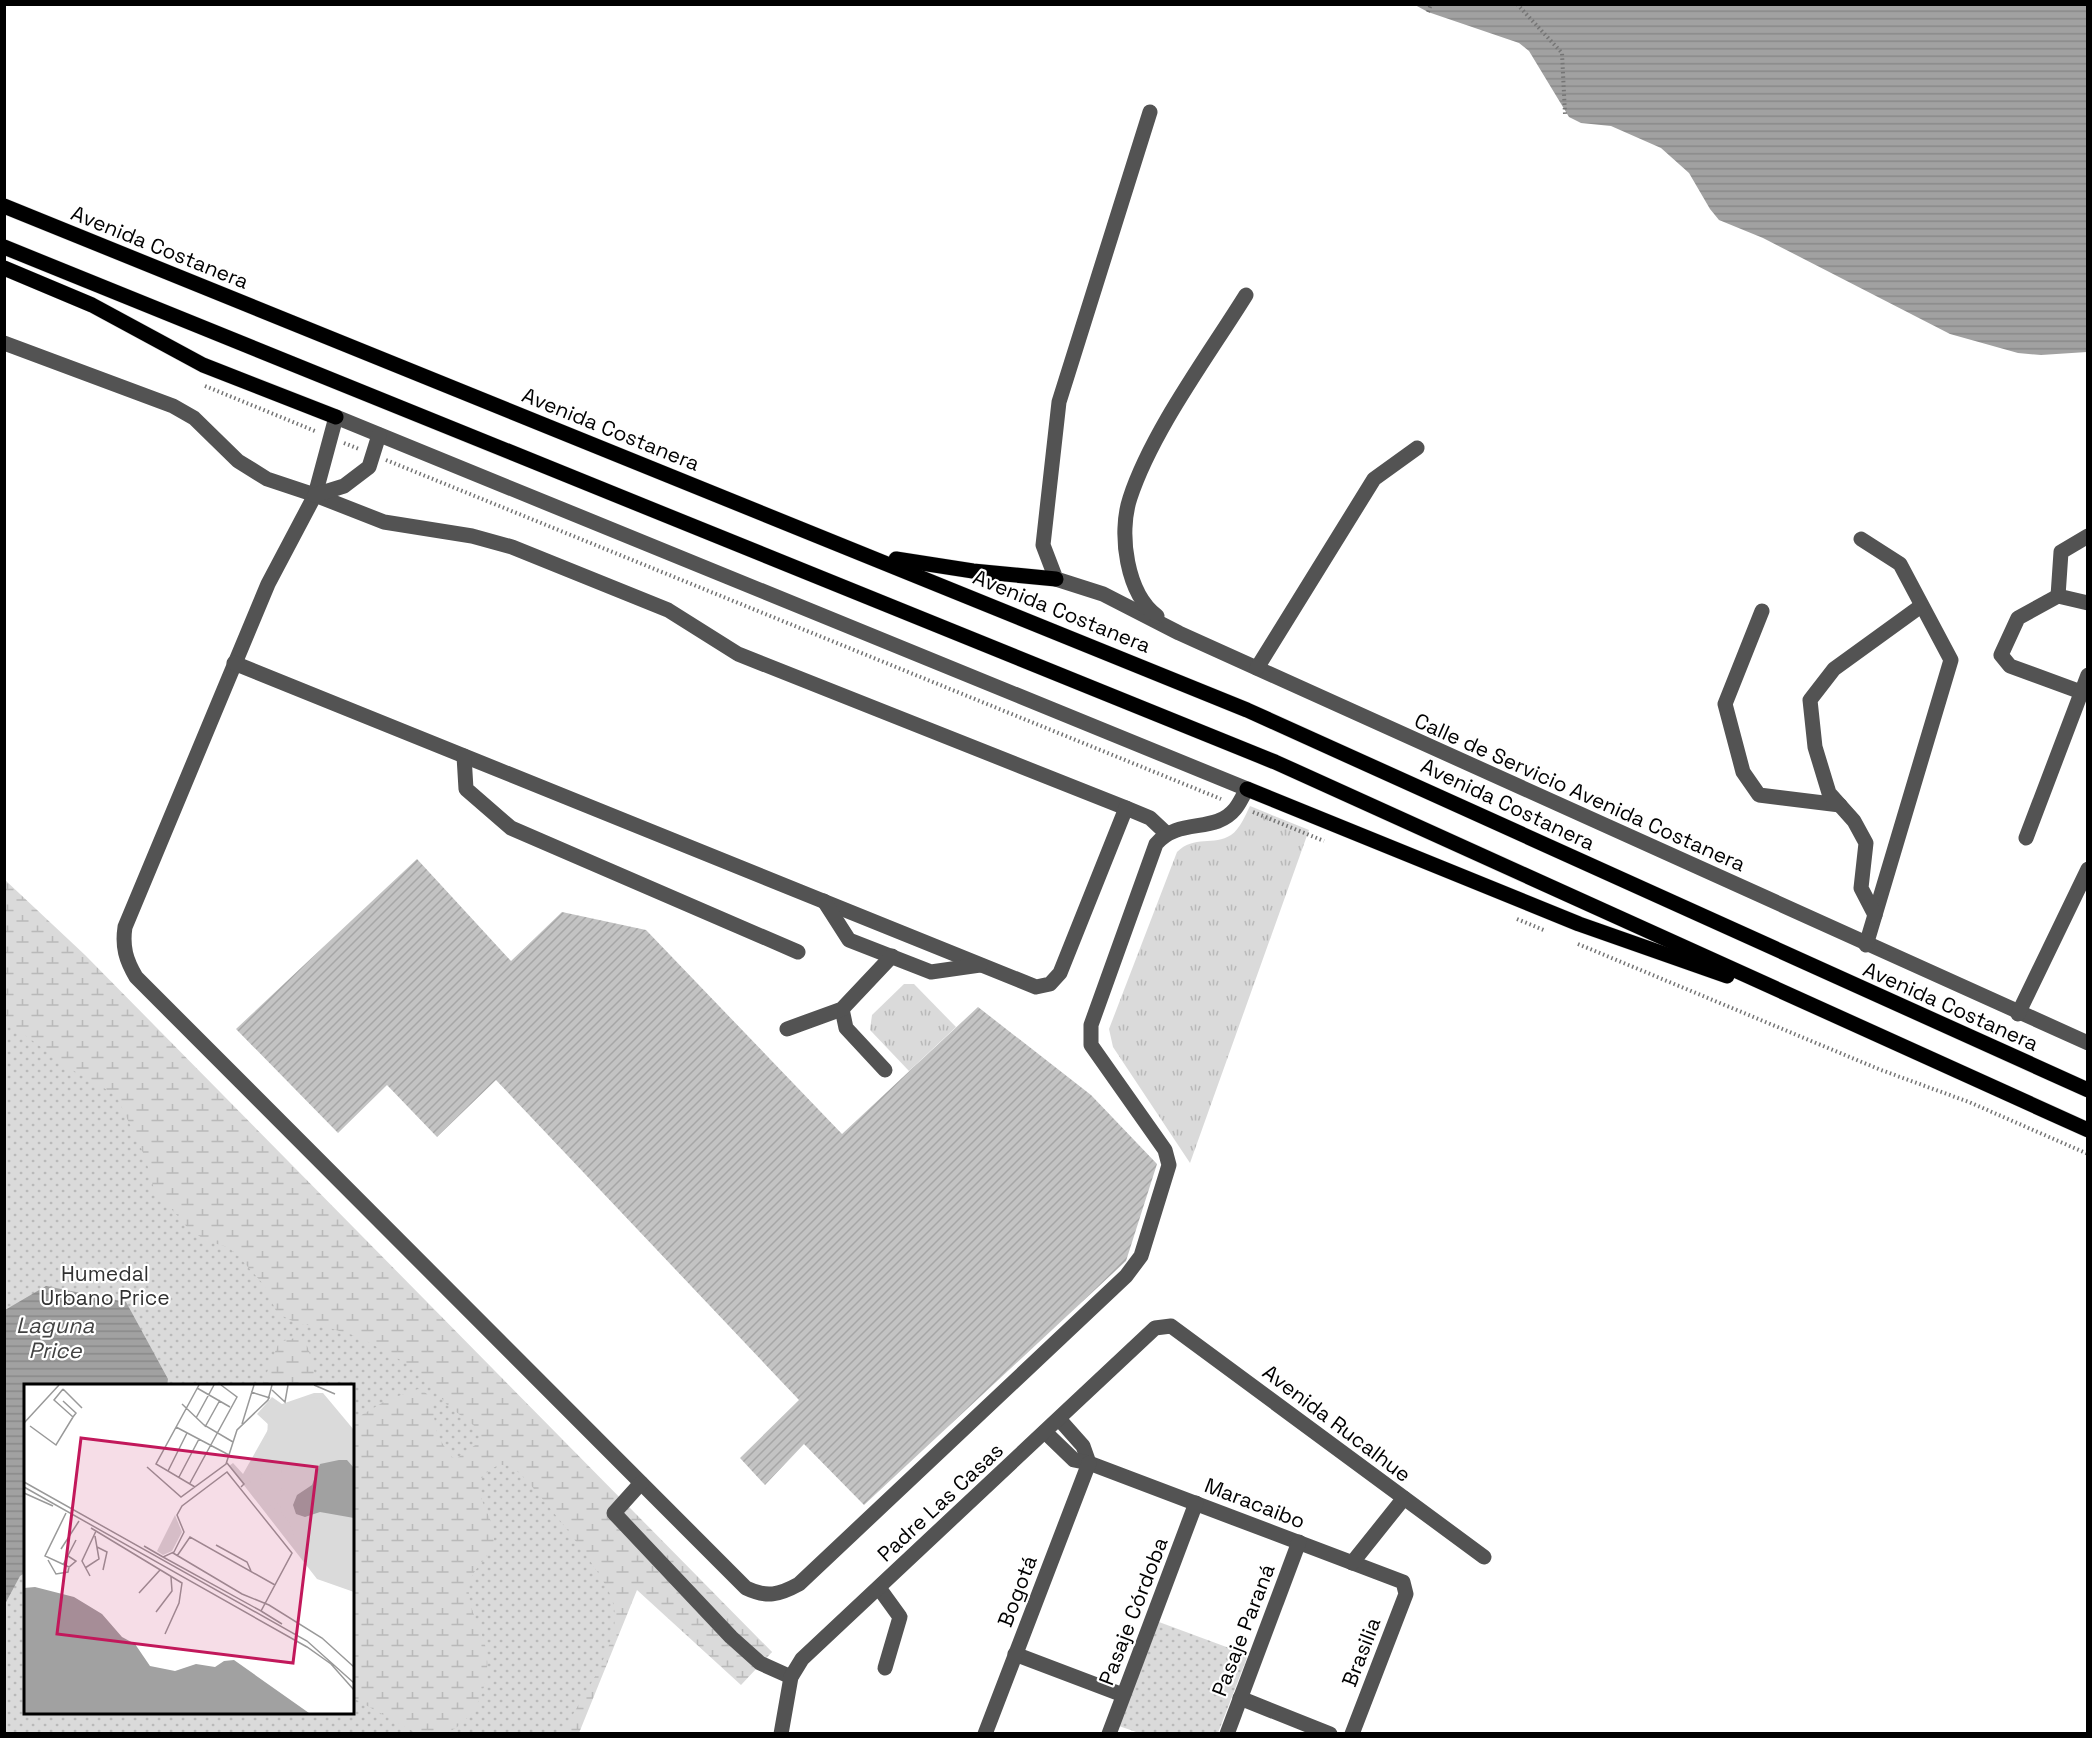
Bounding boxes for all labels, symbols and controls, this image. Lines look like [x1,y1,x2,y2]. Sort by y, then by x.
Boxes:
street label: Avenida Costanera [67,199,253,295]
street label: Avenida Costanera [518,381,704,477]
street label: Avenida Costanera [969,563,1155,659]
street label: Calle de Servicio Avenida Costanera [1410,707,1750,877]
street label: Avenida Costanera [1417,753,1599,855]
street label: Avenida Costanera [1859,955,2043,1057]
park label: Humedal Urbano Price [40,1260,170,1311]
water label: Laguna Price [16,1311,94,1364]
street label: Avenida Rucalhue [1257,1358,1417,1488]
inset map [24,1384,354,1714]
street label: Padre Las Casas [871,1437,1009,1567]
street label: Maracaibo [1201,1471,1309,1535]
street label: Pasaje Córdoba [1092,1533,1174,1689]
street label: Bogotá [991,1551,1043,1631]
street label: Pasaje Paraná [1205,1560,1281,1700]
street label: Brasilia [1335,1614,1387,1690]

